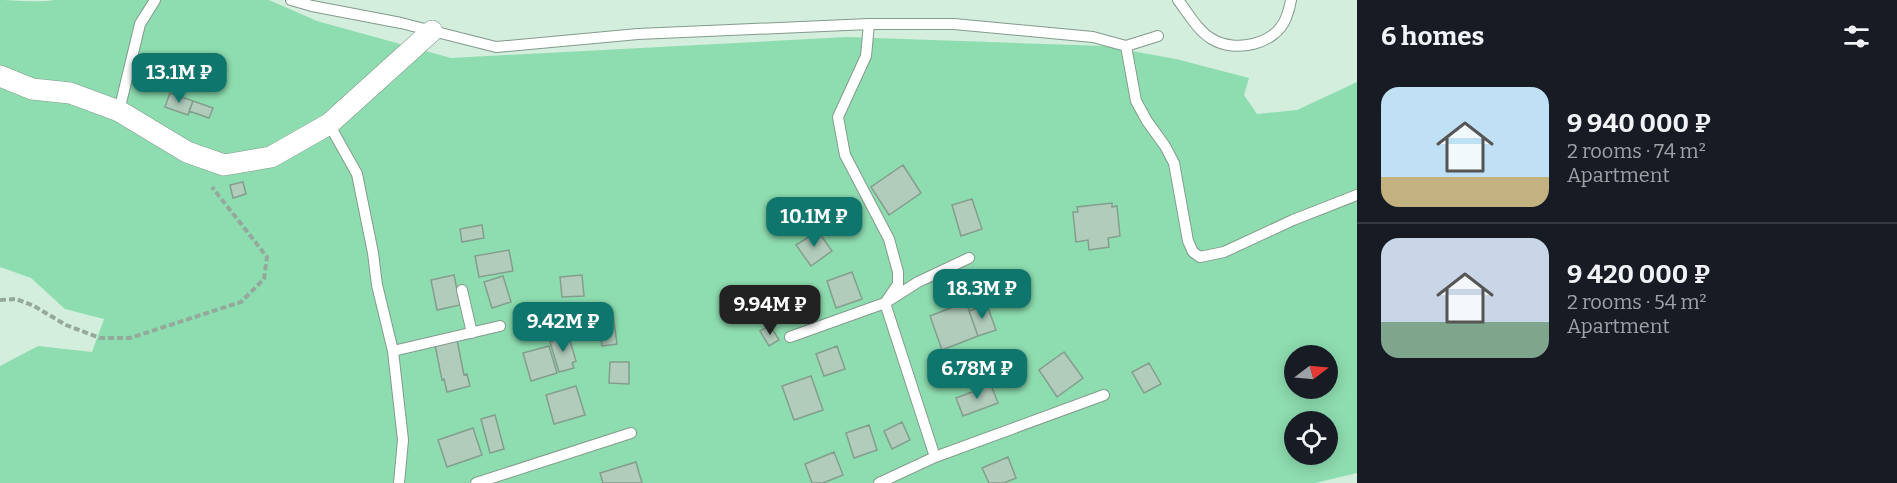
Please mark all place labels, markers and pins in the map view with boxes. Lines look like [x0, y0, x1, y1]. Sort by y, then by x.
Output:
pin: 13.1M ₽ [124, 53, 234, 104]
pin: 10.1M ₽ [759, 197, 869, 248]
pin: 18.3M ₽ [927, 269, 1037, 320]
pin: 9.94M ₽ [715, 285, 825, 336]
pin: 9.42M ₽ [508, 302, 618, 353]
pin: 6.78M ₽ [922, 349, 1032, 400]

